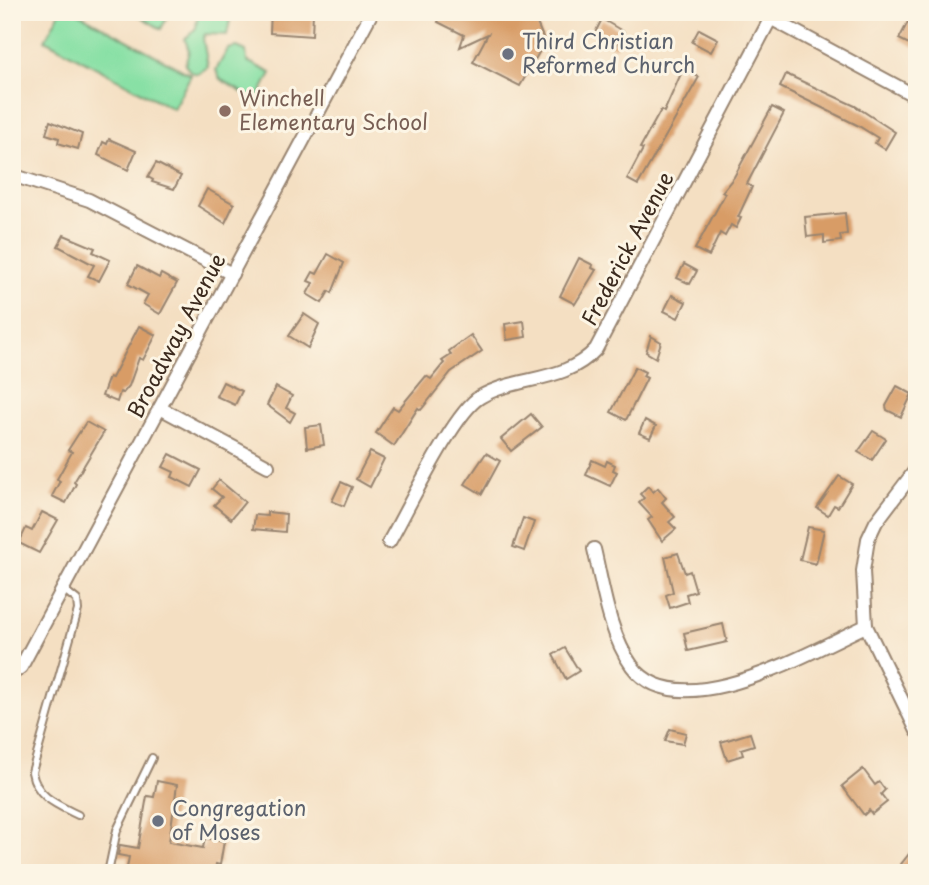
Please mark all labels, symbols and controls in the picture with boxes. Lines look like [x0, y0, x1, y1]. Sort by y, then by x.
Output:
place label: Third Christian Reformed Church [522, 24, 695, 80]
marker: Third Christian Reformed Church [500, 46, 516, 62]
place label: Winchell Elementary School [239, 81, 428, 137]
marker: Winchell Elementary School [217, 103, 233, 119]
street label: Frederick Avenue [572, 165, 680, 331]
street label: Broadway Avenue [118, 247, 232, 423]
place label: Congregation of Moses [172, 791, 306, 847]
marker: Congregation of Moses [150, 813, 166, 829]

